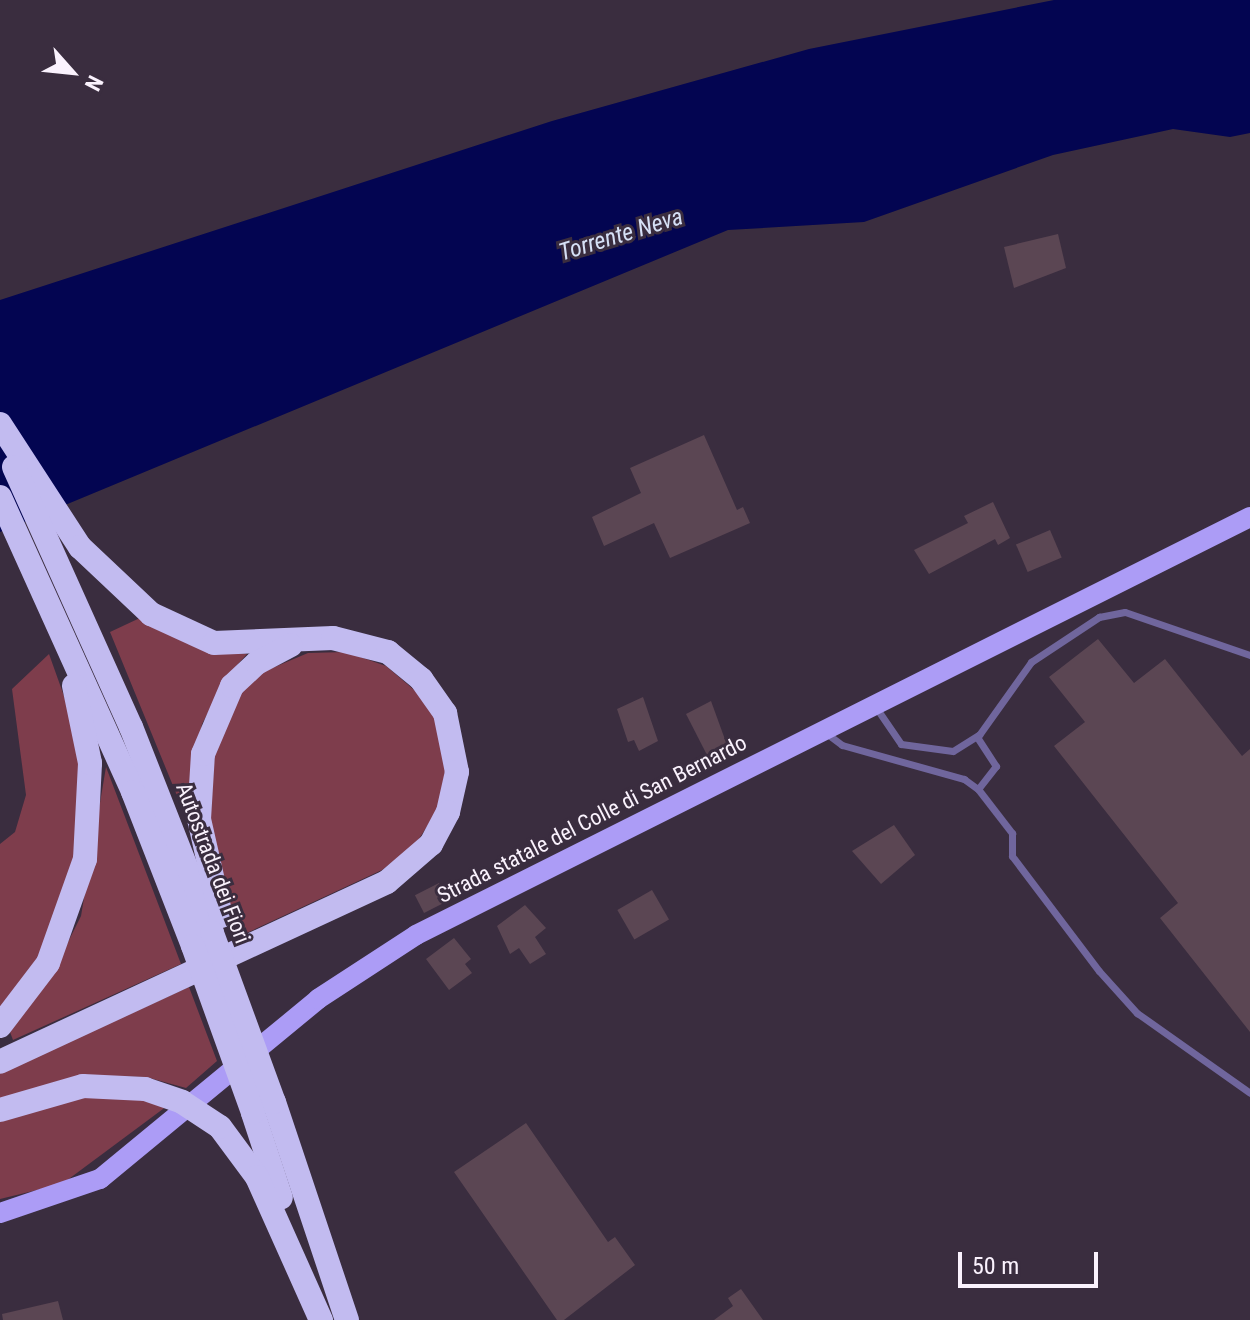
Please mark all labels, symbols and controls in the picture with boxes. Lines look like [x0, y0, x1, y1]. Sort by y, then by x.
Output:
north arrow [32, 32, 112, 112]
text: N [80, 71, 108, 95]
water label: Torrente Neva [556, 202, 686, 268]
street label: Strada statale del Colle di San Bernardo [433, 729, 751, 909]
street label: Autostrada dei Fiori [170, 779, 256, 947]
scale bar [962, 1236, 1102, 1286]
text: 50 m [972, 1252, 1019, 1280]

